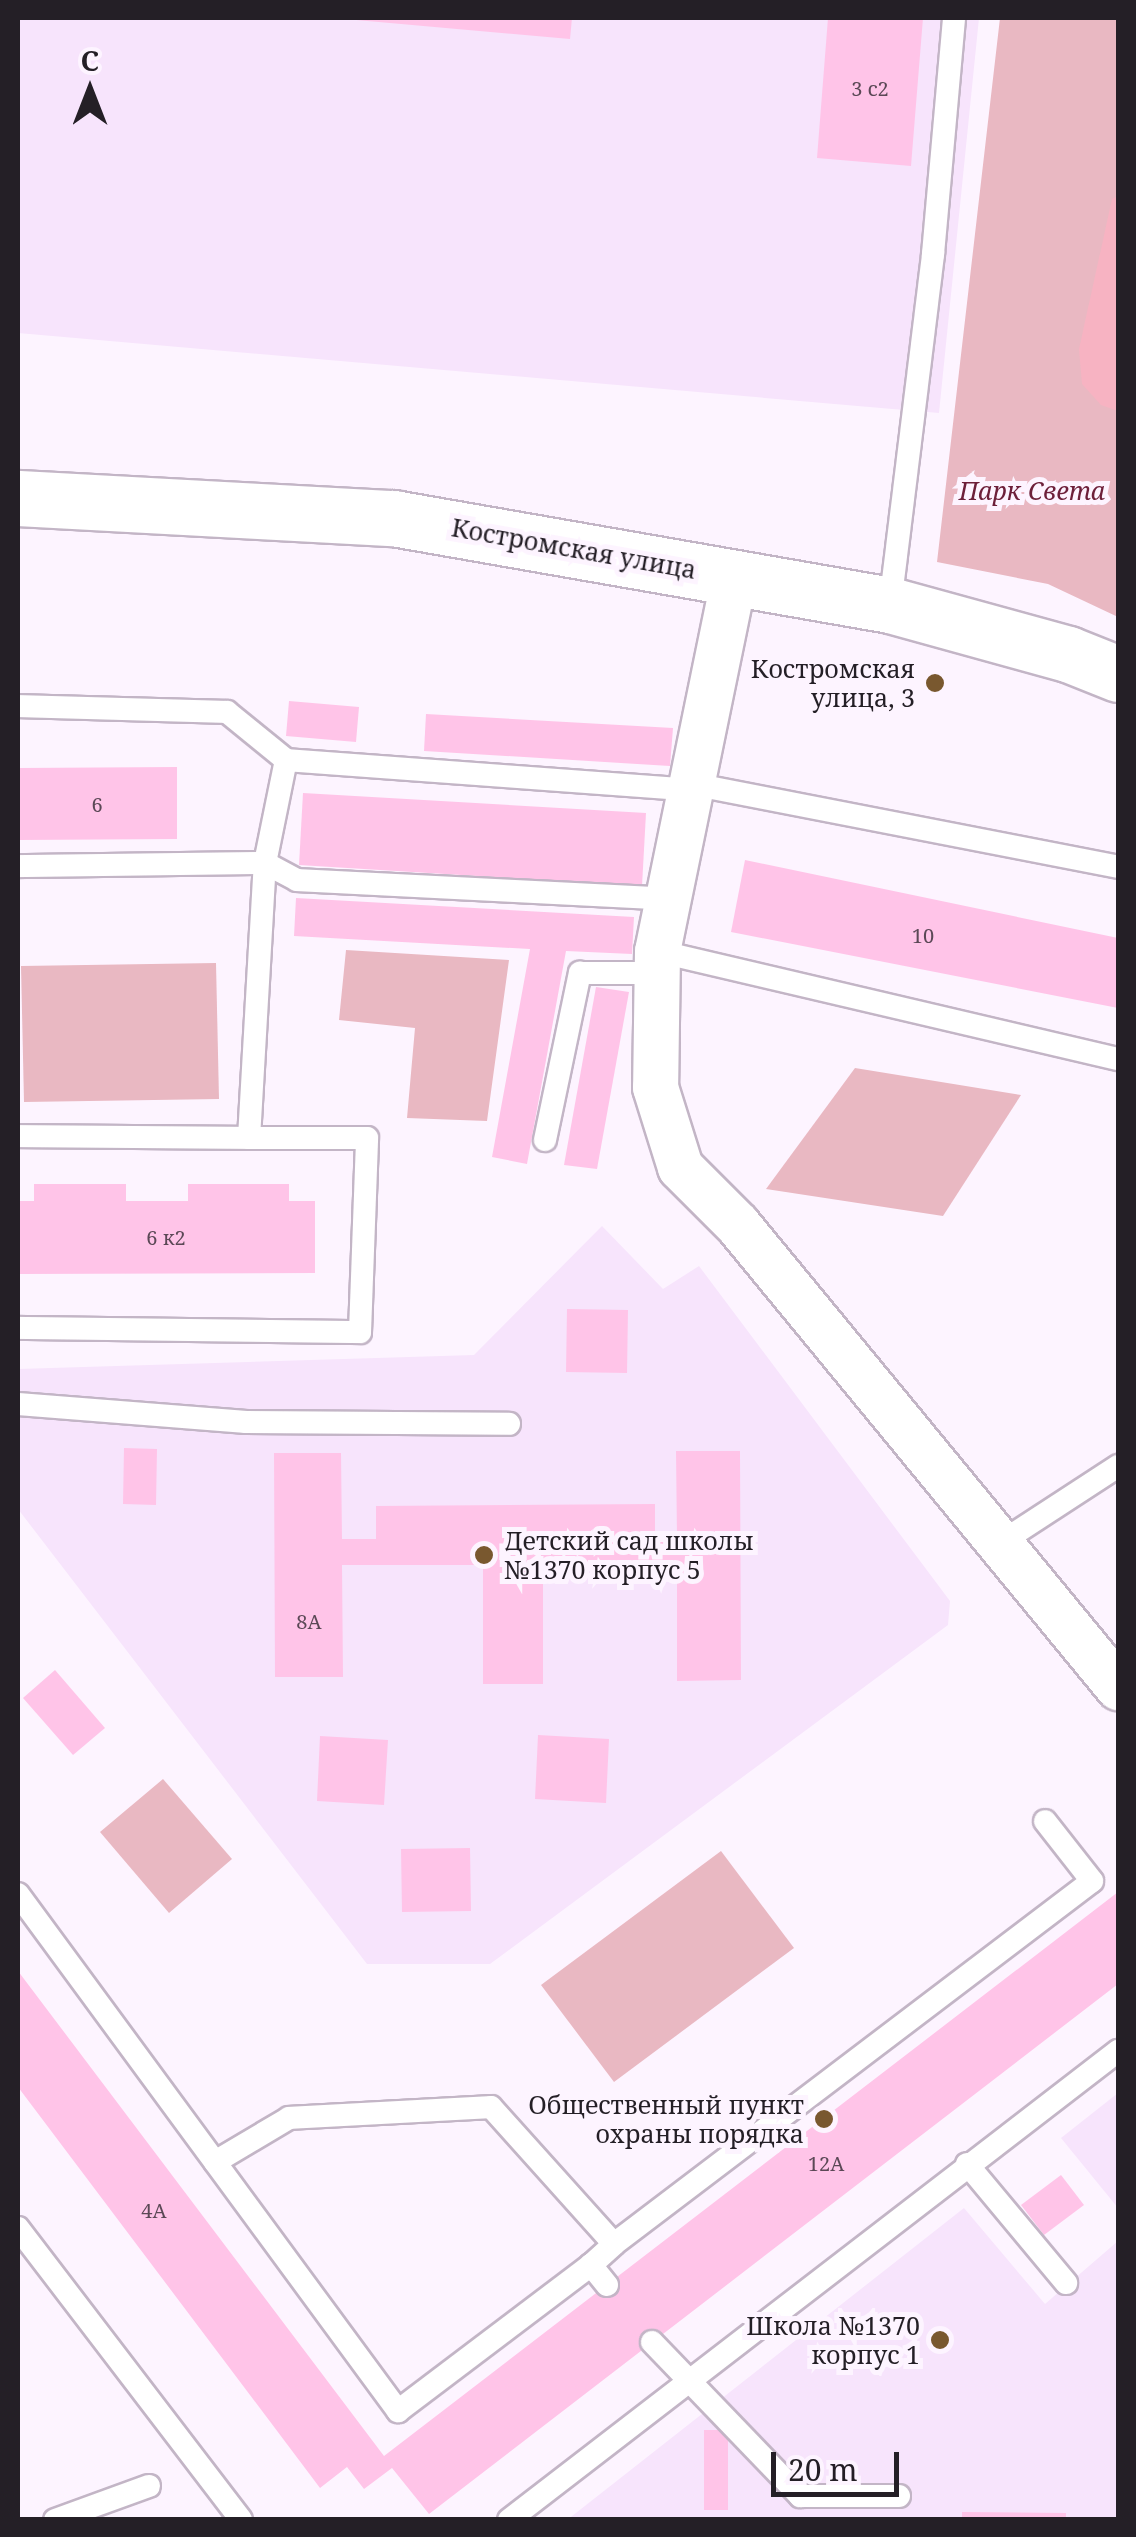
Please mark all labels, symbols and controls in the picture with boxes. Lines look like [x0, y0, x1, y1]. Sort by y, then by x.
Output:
north arrow [40, 40, 140, 140]
text: С [81, 41, 99, 79]
house number: 3 с2 [851, 76, 889, 100]
park label: Парк Света [959, 475, 1105, 505]
street label: Костромская улица [449, 512, 699, 584]
place label: Костромская улица, 3 [751, 654, 915, 713]
marker: Костромская улица, 3 [924, 672, 946, 694]
house number: 6 [91, 792, 103, 816]
house number: 10 [912, 923, 934, 947]
house number: 6 к2 [146, 1225, 186, 1249]
place label: Детский сад школы №1370 корпус 5 [504, 1526, 754, 1585]
marker: Детский сад школы №1370 корпус 5 [473, 1544, 495, 1566]
house number: 8А [296, 1609, 322, 1633]
place label: Общественный пункт охраны порядка [528, 2090, 804, 2149]
marker: Общественный пункт охраны порядка [813, 2108, 835, 2130]
house number: 12А [808, 2151, 844, 2175]
house number: 4А [141, 2198, 167, 2222]
place label: Школа №1370 корпус 1 [746, 2311, 920, 2370]
marker: Школа №1370 корпус 1 [929, 2329, 951, 2351]
scale bar [776, 2432, 904, 2494]
text: 20 m [788, 2449, 858, 2490]

